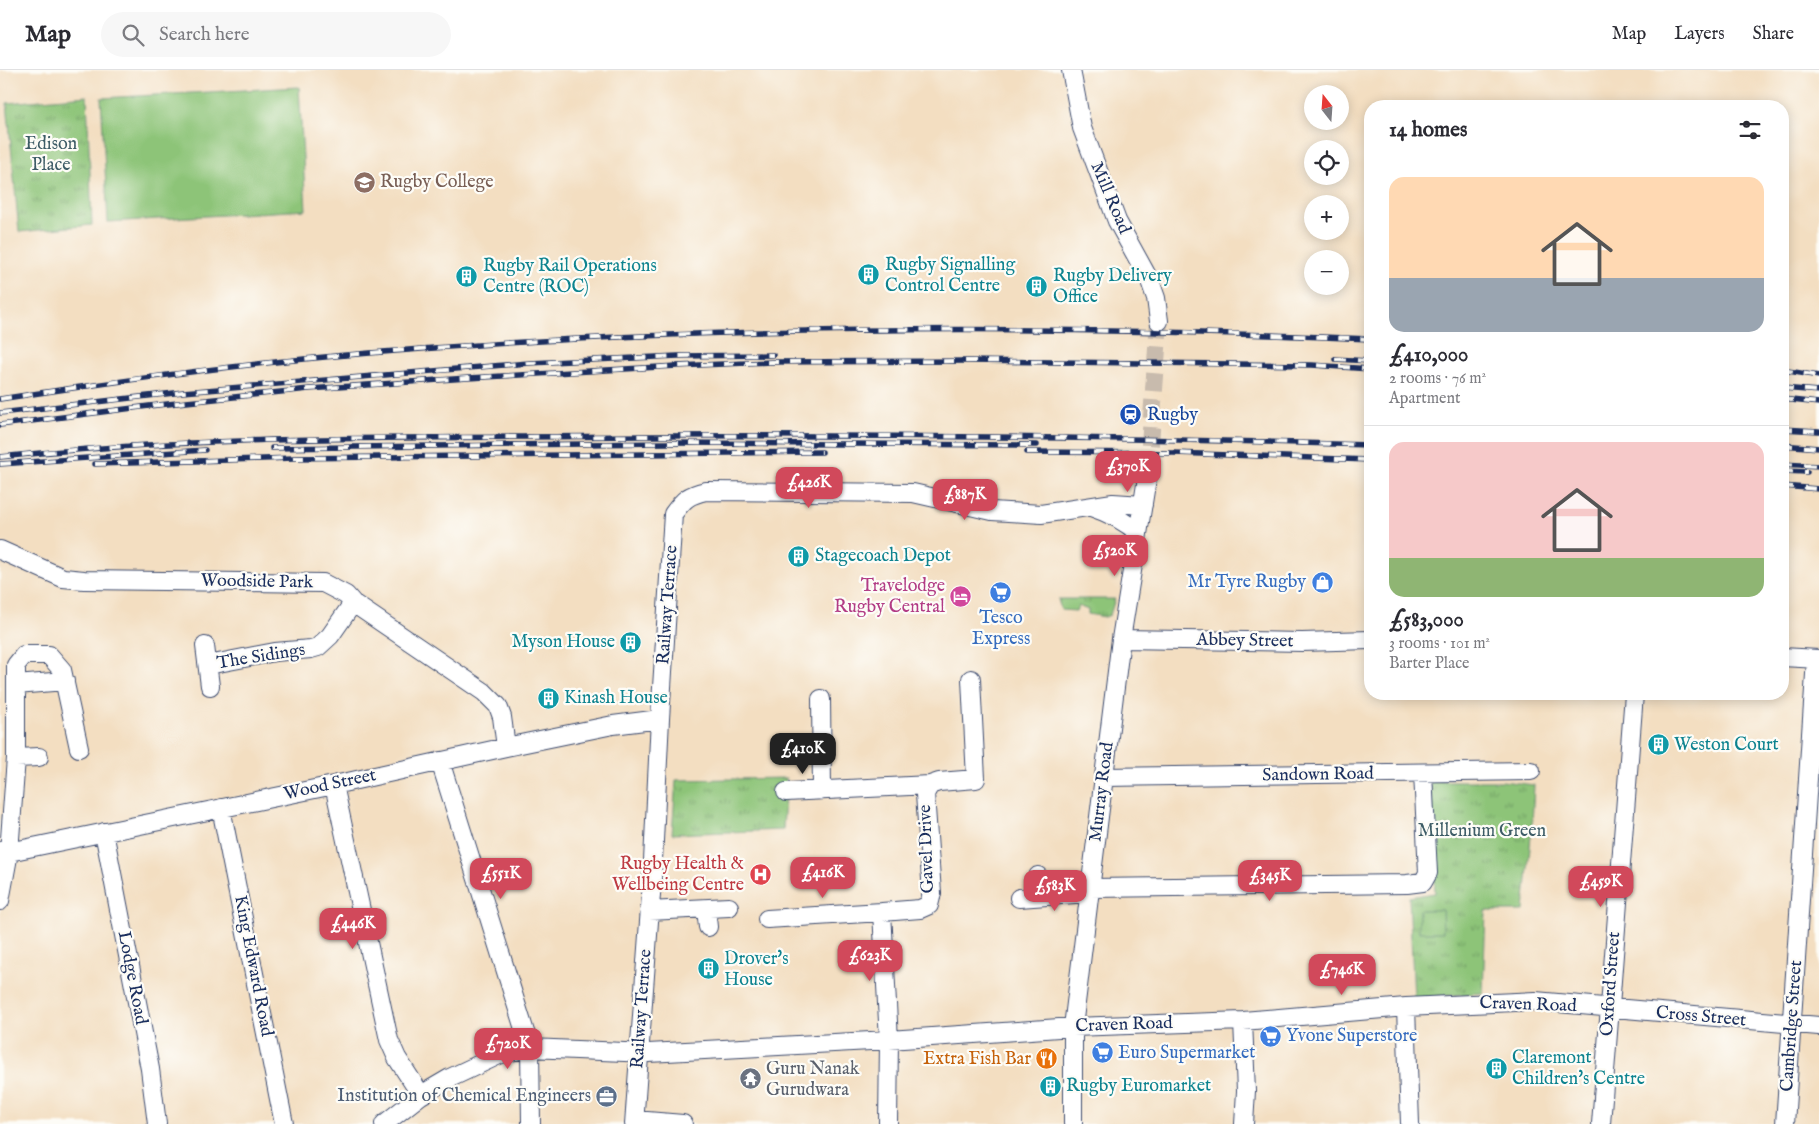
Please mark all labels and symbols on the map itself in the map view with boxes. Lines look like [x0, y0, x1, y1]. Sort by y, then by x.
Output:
north arrow [1304, 85, 1349, 130]
park label: Edison Place [25, 133, 78, 177]
street label: Mill Road [1085, 158, 1136, 238]
school or university icon: Rugby College [352, 170, 376, 194]
place label: Rugby College [380, 171, 494, 194]
place label: Rugby Signalling Control Centre [885, 254, 1015, 298]
place label: Rugby Rail Operations Centre (ROC) [483, 255, 657, 299]
building icon: Rugby Signalling Control Centre [857, 263, 881, 287]
building icon: Rugby Rail Operations Centre (ROC) [455, 264, 479, 288]
place label: Rugby Delivery Office [1053, 265, 1172, 309]
building icon: Rugby Delivery Office [1025, 274, 1049, 298]
station icon: Rugby [1119, 403, 1143, 427]
place label: Rugby [1147, 404, 1198, 427]
pin: £370K [1093, 450, 1163, 493]
pin: £426K [774, 466, 844, 509]
pin: £887K [930, 478, 1000, 521]
pin: £520K [1080, 534, 1150, 577]
street label: Railway Terrace [652, 544, 684, 666]
building icon: Stagecoach Depot [787, 544, 811, 568]
place label: Stagecoach Depot [815, 545, 951, 568]
street label: Woodside Park [201, 570, 314, 594]
shop icon: Mr Tyre Rugby [1310, 570, 1334, 594]
place label: Mr Tyre Rugby [1188, 571, 1306, 594]
place label: Travelodge Rugby Central [834, 575, 945, 619]
supermarket icon: Tesco Express [989, 581, 1013, 605]
hotel icon: Travelodge Rugby Central [949, 584, 973, 608]
place label: Tesco Express [972, 607, 1030, 651]
street label: Abbey Street [1195, 629, 1294, 653]
building icon: Myson House [619, 630, 643, 654]
place label: Myson House [511, 631, 615, 654]
street label: The Sidings [215, 639, 307, 675]
building icon: Kinash House [536, 686, 560, 710]
place label: Kinash House [564, 687, 668, 710]
pin: £410K [768, 732, 838, 775]
building icon: Weston Court [1646, 733, 1670, 757]
place label: Weston Court [1674, 734, 1779, 757]
street label: Murray Road [1084, 740, 1120, 843]
street label: Sandown Road [1262, 763, 1374, 787]
street label: Wood Street [282, 764, 378, 806]
street label: Gavel Drive [914, 804, 940, 894]
park label: Millenium Green [1418, 820, 1547, 843]
place label: Rugby Health & Wellbeing Centre [612, 853, 744, 897]
pin: £416K [788, 856, 858, 899]
pin: £551K [466, 858, 536, 900]
pin: £345K [1235, 860, 1305, 902]
hospital icon: Rugby Health & Wellbeing Centre [748, 862, 772, 886]
pin: £459K [1566, 866, 1636, 908]
pin: £583K [1020, 870, 1090, 912]
street label: King Edward Road [228, 893, 278, 1039]
pin: £446K [318, 908, 388, 950]
street label: Lodge Road [112, 929, 152, 1027]
street label: Oxford Street [1596, 931, 1626, 1037]
pin: £623K [835, 940, 905, 982]
street label: Railway Terrace [626, 948, 658, 1070]
place label: Drover's House [724, 948, 789, 992]
pin: £746K [1307, 954, 1377, 996]
building icon: Drover's House [696, 957, 720, 981]
street label: Cambridge Street [1776, 960, 1808, 1092]
street label: Craven Road [1479, 992, 1577, 1018]
street label: Cross Street [1655, 1002, 1747, 1032]
street label: Craven Road [1075, 1012, 1173, 1038]
supermarket icon: Yvone Superstore [1258, 1024, 1282, 1048]
place label: Yvone Superstore [1286, 1025, 1417, 1048]
pin: £720K [473, 1028, 543, 1070]
supermarket icon: Euro Supermarket [1090, 1041, 1114, 1065]
place label: Euro Supermarket [1118, 1042, 1255, 1065]
restaurant icon: Extra Fish Bar [1035, 1047, 1059, 1071]
place label: Claremont Children's Centre [1512, 1047, 1645, 1091]
place label: Extra Fish Bar [923, 1048, 1031, 1071]
building icon: Claremont Children's Centre [1484, 1056, 1508, 1080]
place label: Guru Nanak Gurudwara [766, 1058, 860, 1102]
temple icon: Guru Nanak Gurudwara [738, 1067, 762, 1091]
building icon: Rugby Euromarket [1038, 1074, 1062, 1098]
place label: Rugby Euromarket [1066, 1075, 1211, 1098]
office icon: Institution of Chemical Engineers [595, 1084, 619, 1108]
place label: Institution of Chemical Engineers [337, 1085, 591, 1108]

